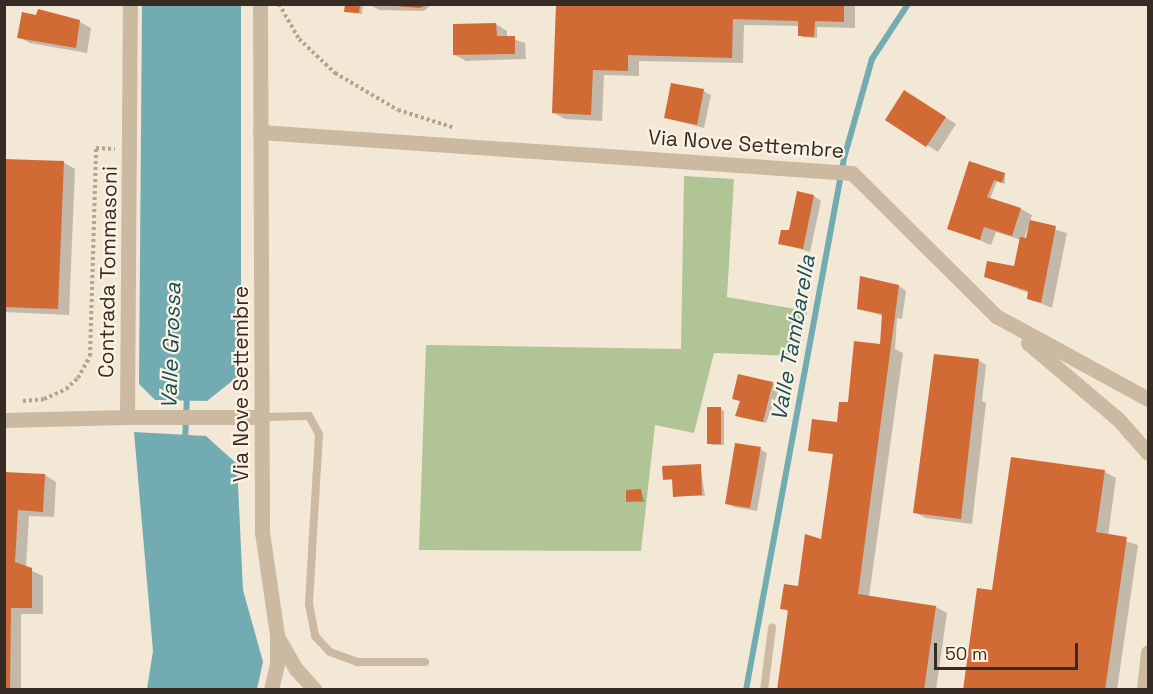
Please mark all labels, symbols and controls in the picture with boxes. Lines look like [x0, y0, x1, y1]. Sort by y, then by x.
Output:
street label: Via Nove Settembre [647, 125, 845, 163]
street label: Contrada Tommasoni [94, 166, 122, 378]
water label: Valle Tambarella [765, 253, 821, 423]
water label: Valle Grossa [156, 282, 186, 410]
street label: Via Nove Settembre [228, 286, 254, 482]
scale bar [937, 631, 1081, 669]
text: 50 m [945, 642, 987, 665]

